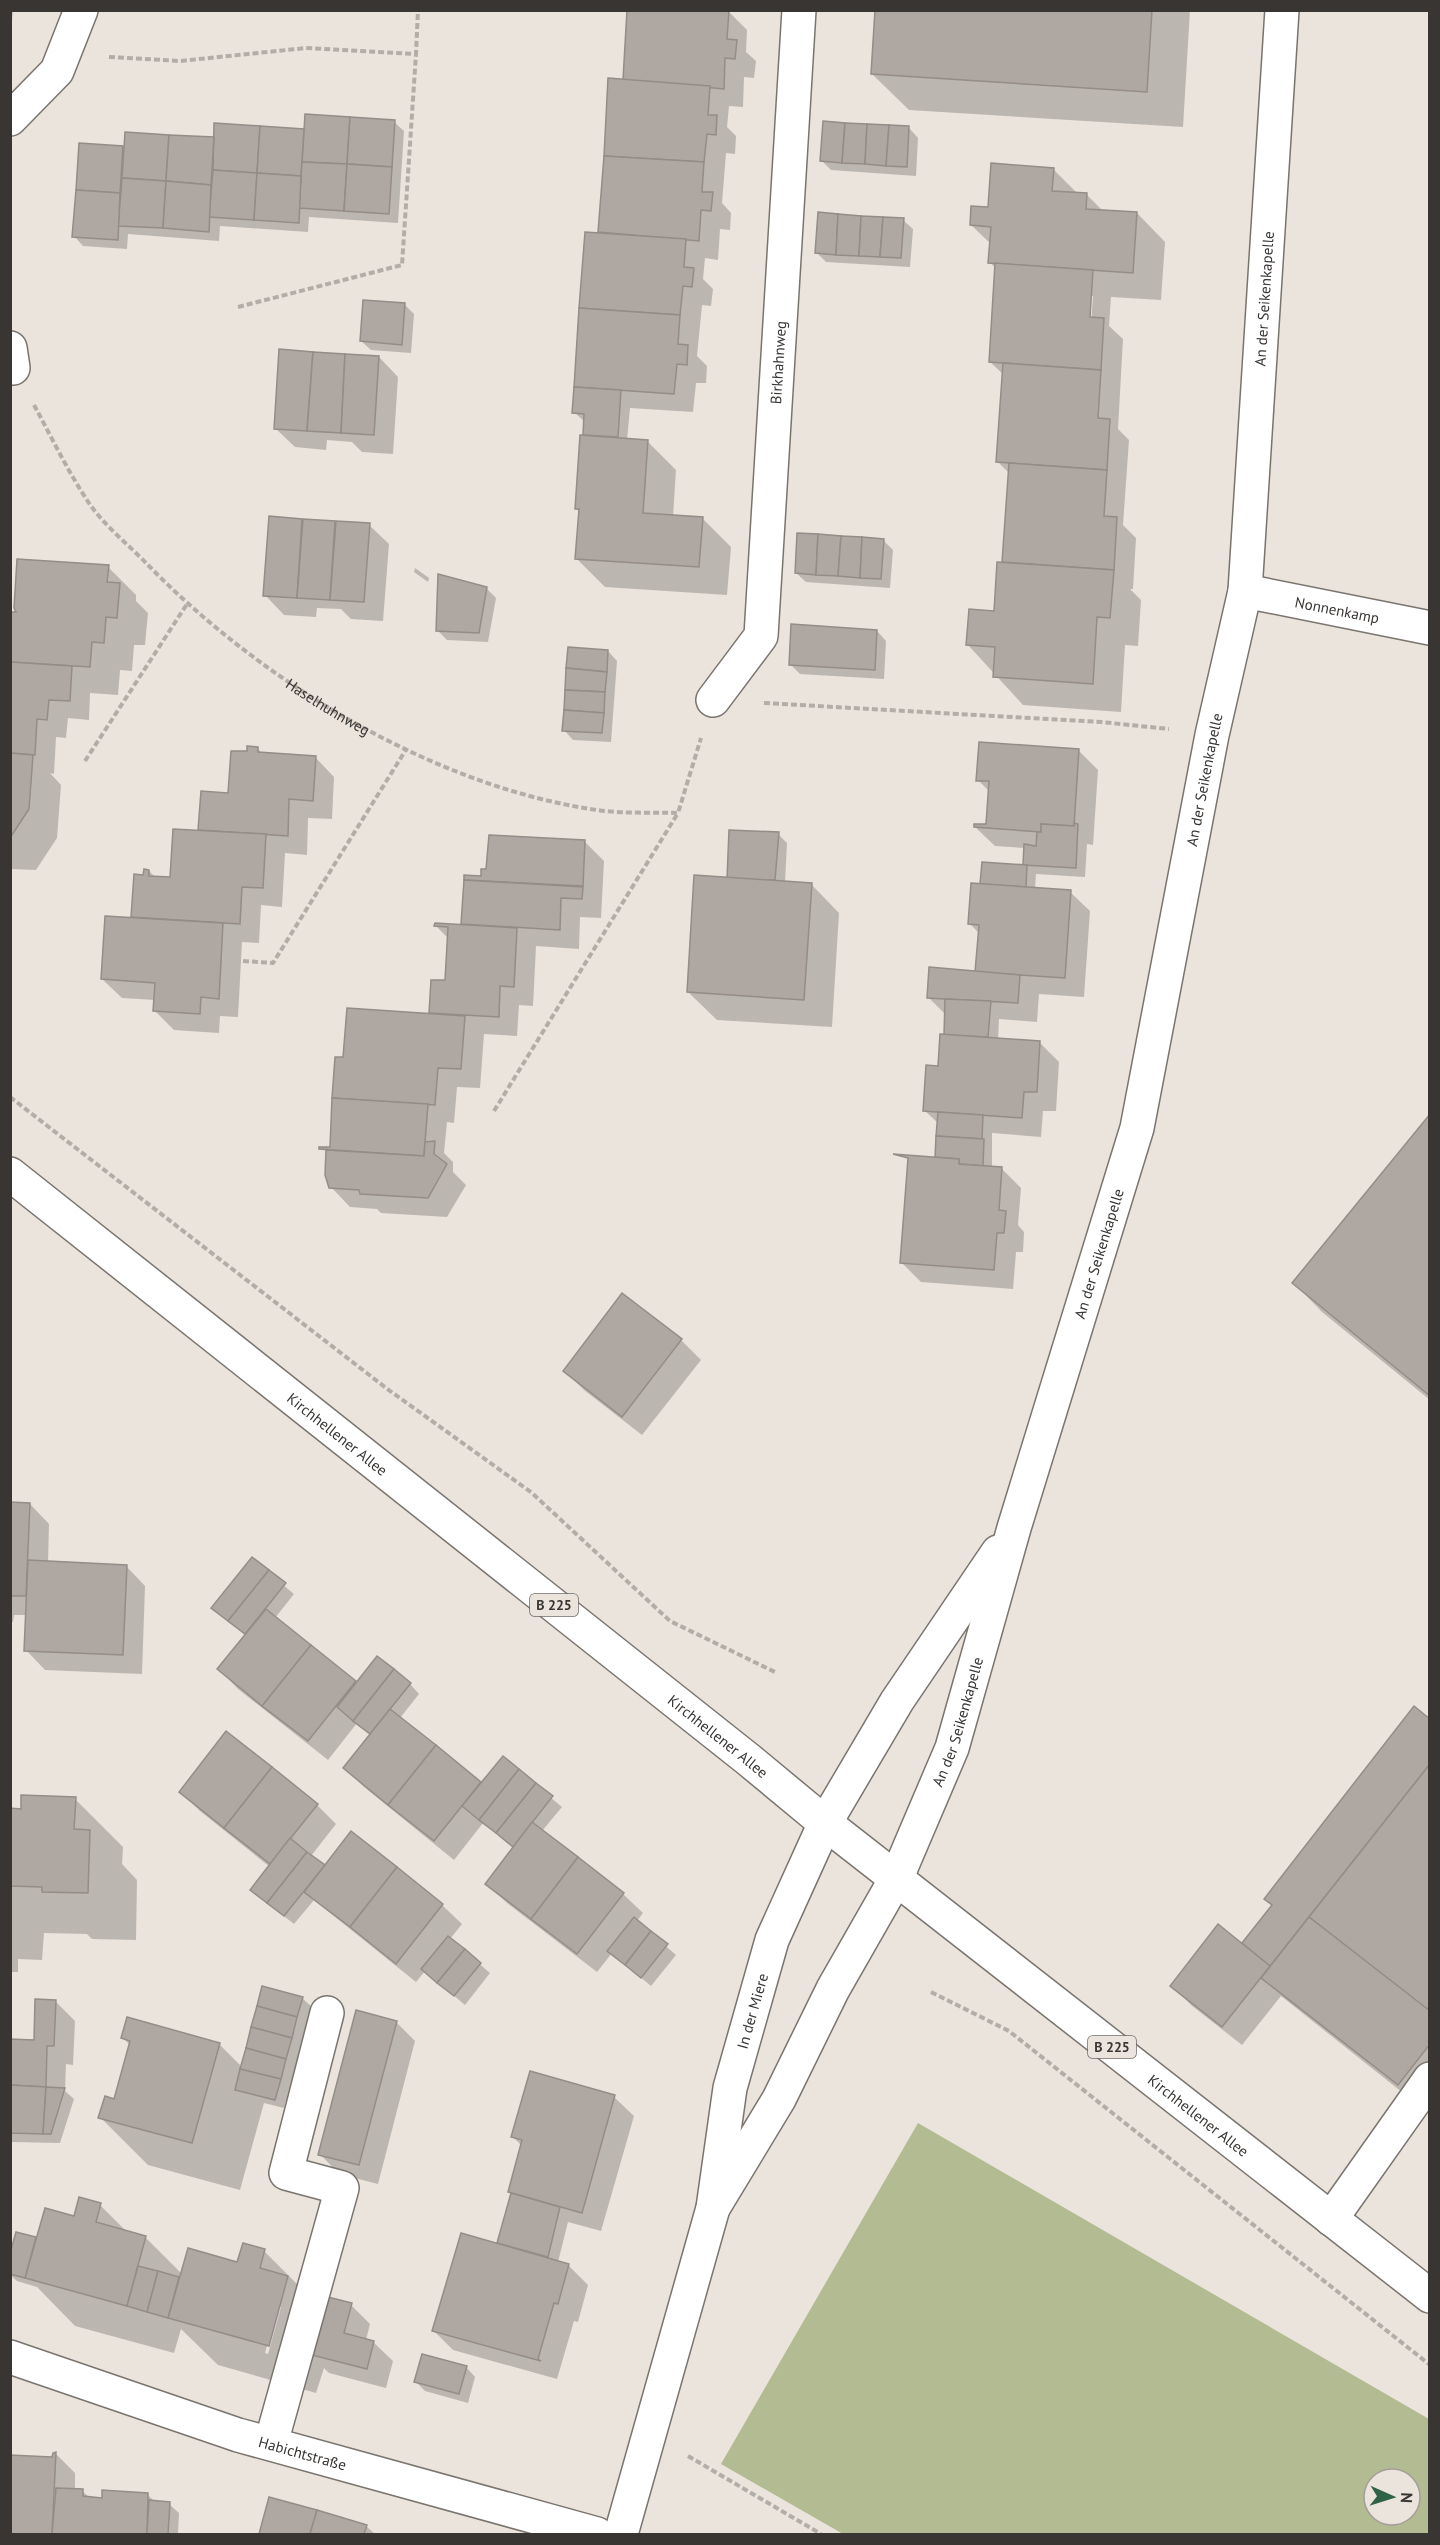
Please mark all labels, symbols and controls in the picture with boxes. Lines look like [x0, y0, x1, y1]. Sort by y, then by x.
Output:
street label: An der Seikenkapelle [1250, 231, 1277, 367]
street label: Birkhahnweg [766, 320, 790, 405]
street label: Nonnenkamp [1293, 592, 1381, 627]
street label: Haselhuhnweg [283, 674, 374, 739]
street label: An der Seikenkapelle [1182, 711, 1226, 848]
street label: An der Seikenkapelle [1069, 1186, 1127, 1321]
street label: Kirchhellener Allee [284, 1388, 391, 1479]
road number: B 225 [530, 1594, 578, 1616]
street label: An der Seikenkapelle [927, 1655, 987, 1789]
street label: Kirchhellener Allee [664, 1690, 772, 1781]
street label: In der Miere [732, 1971, 772, 2051]
road number: B 225 [1088, 2036, 1136, 2058]
street label: Kirchhellener Allee [1144, 2070, 1253, 2160]
street label: Habichtstraße [257, 2432, 349, 2474]
north arrow [1362, 2467, 1422, 2527]
text: N [1397, 2492, 1417, 2504]

